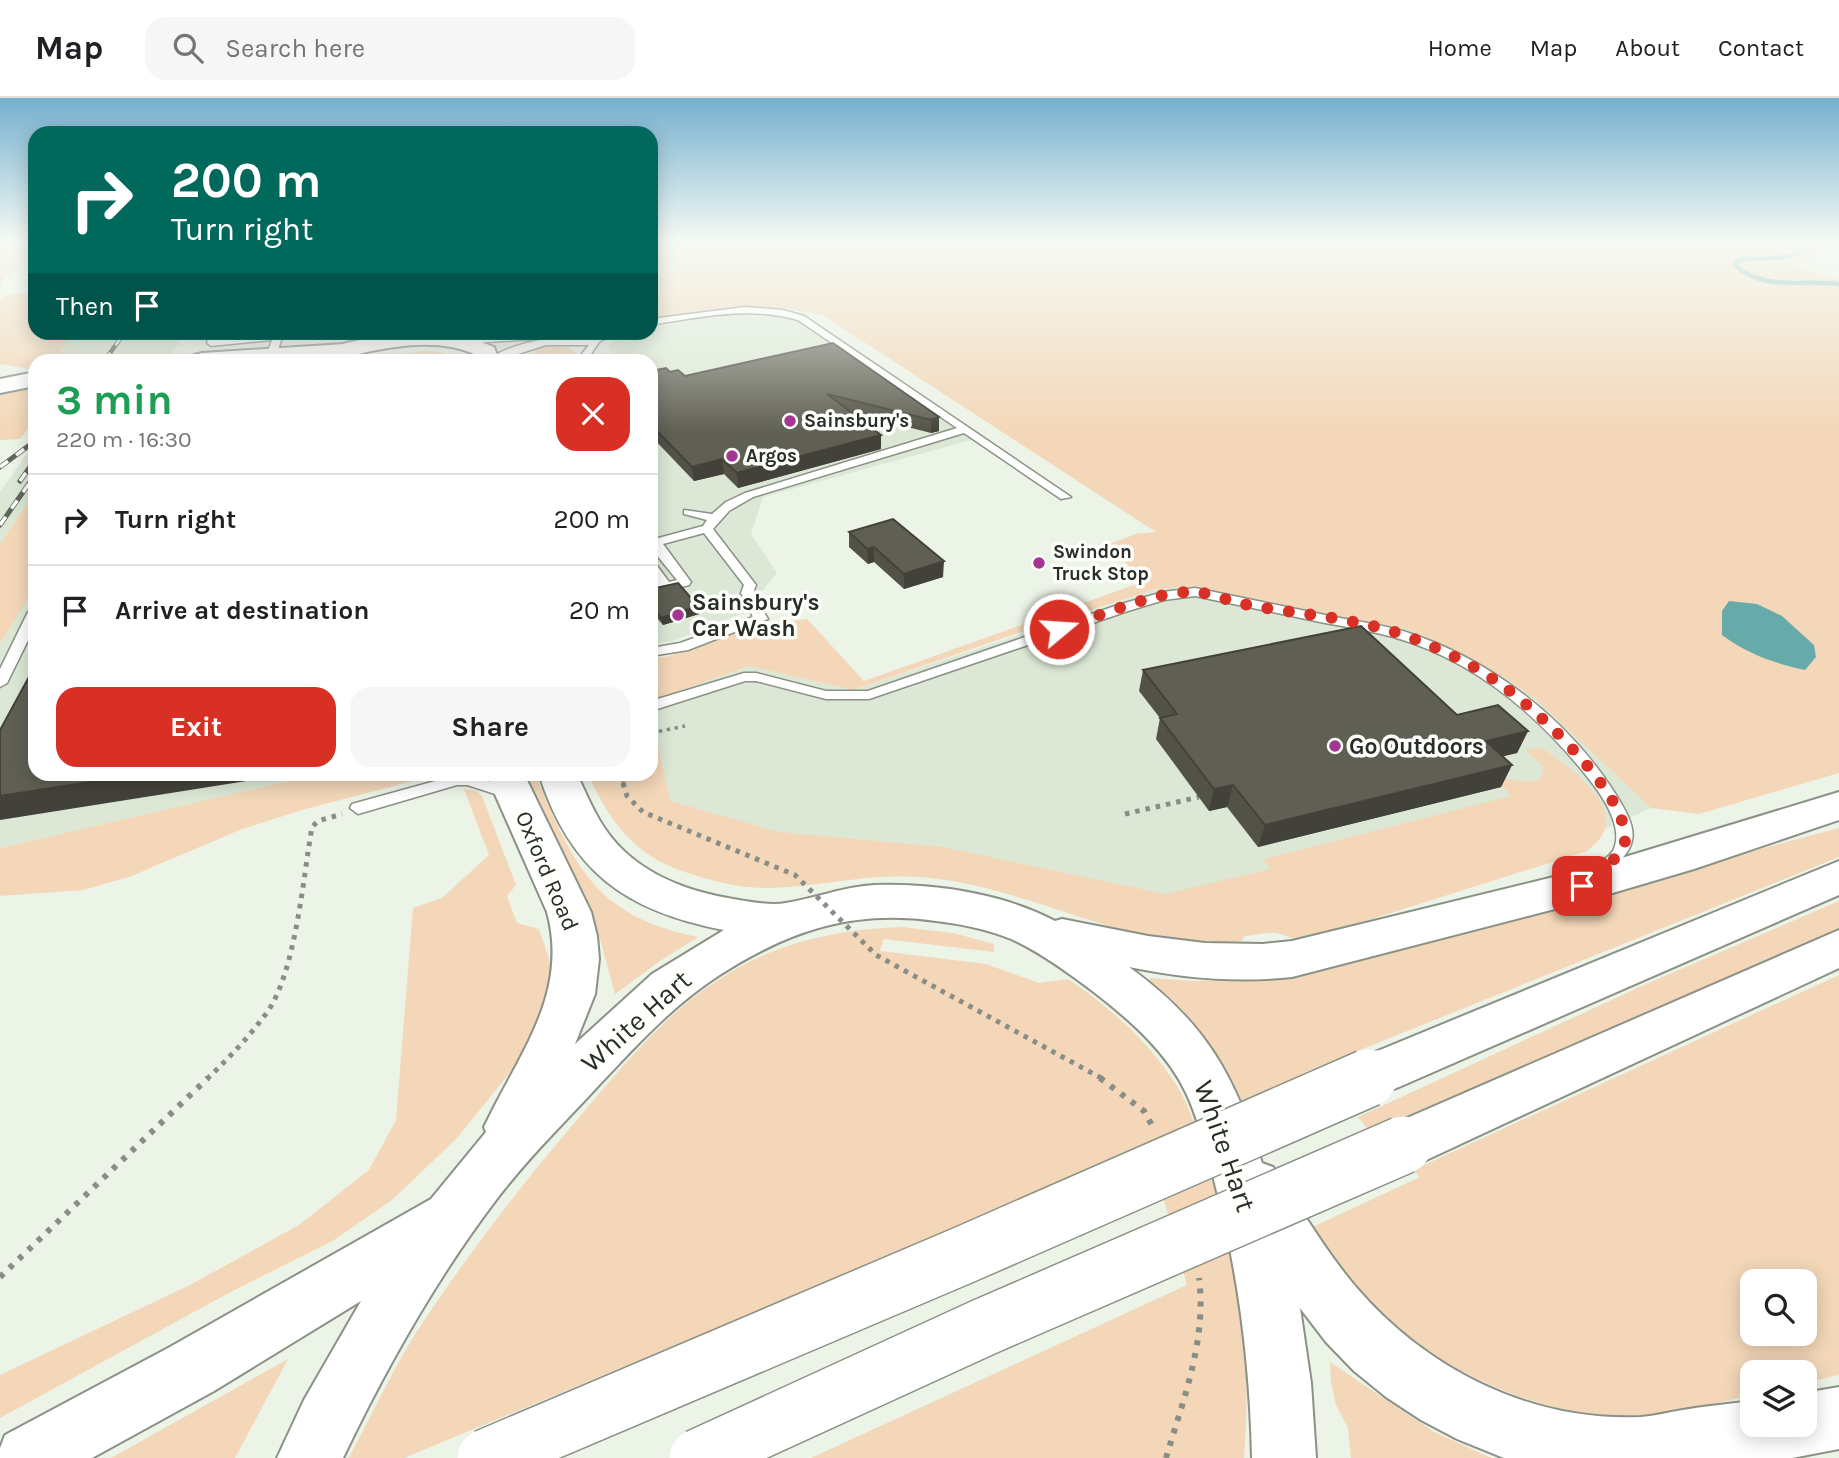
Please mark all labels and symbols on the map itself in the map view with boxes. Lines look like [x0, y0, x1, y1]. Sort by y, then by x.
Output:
place label: Sainsbury's [804, 410, 909, 432]
marker: Sainsbury's [782, 413, 798, 429]
place label: Argos [746, 445, 797, 467]
marker: Argos [724, 448, 740, 464]
place label: Swindon Truck Stop [1053, 541, 1149, 585]
marker: Swindon Truck Stop [1031, 555, 1047, 571]
place label: Sainsbury's Car Wash [692, 589, 820, 642]
position arrow [1022, 592, 1096, 666]
marker: Sainsbury's Car Wash [670, 607, 686, 623]
place label: Go Outdoors [1349, 733, 1484, 760]
marker: Go Outdoors [1327, 738, 1343, 754]
street label: Oxford Road [510, 807, 584, 935]
pin [1552, 856, 1612, 916]
street label: White Hart [574, 963, 698, 1079]
street label: White Hart [1187, 1076, 1263, 1216]

